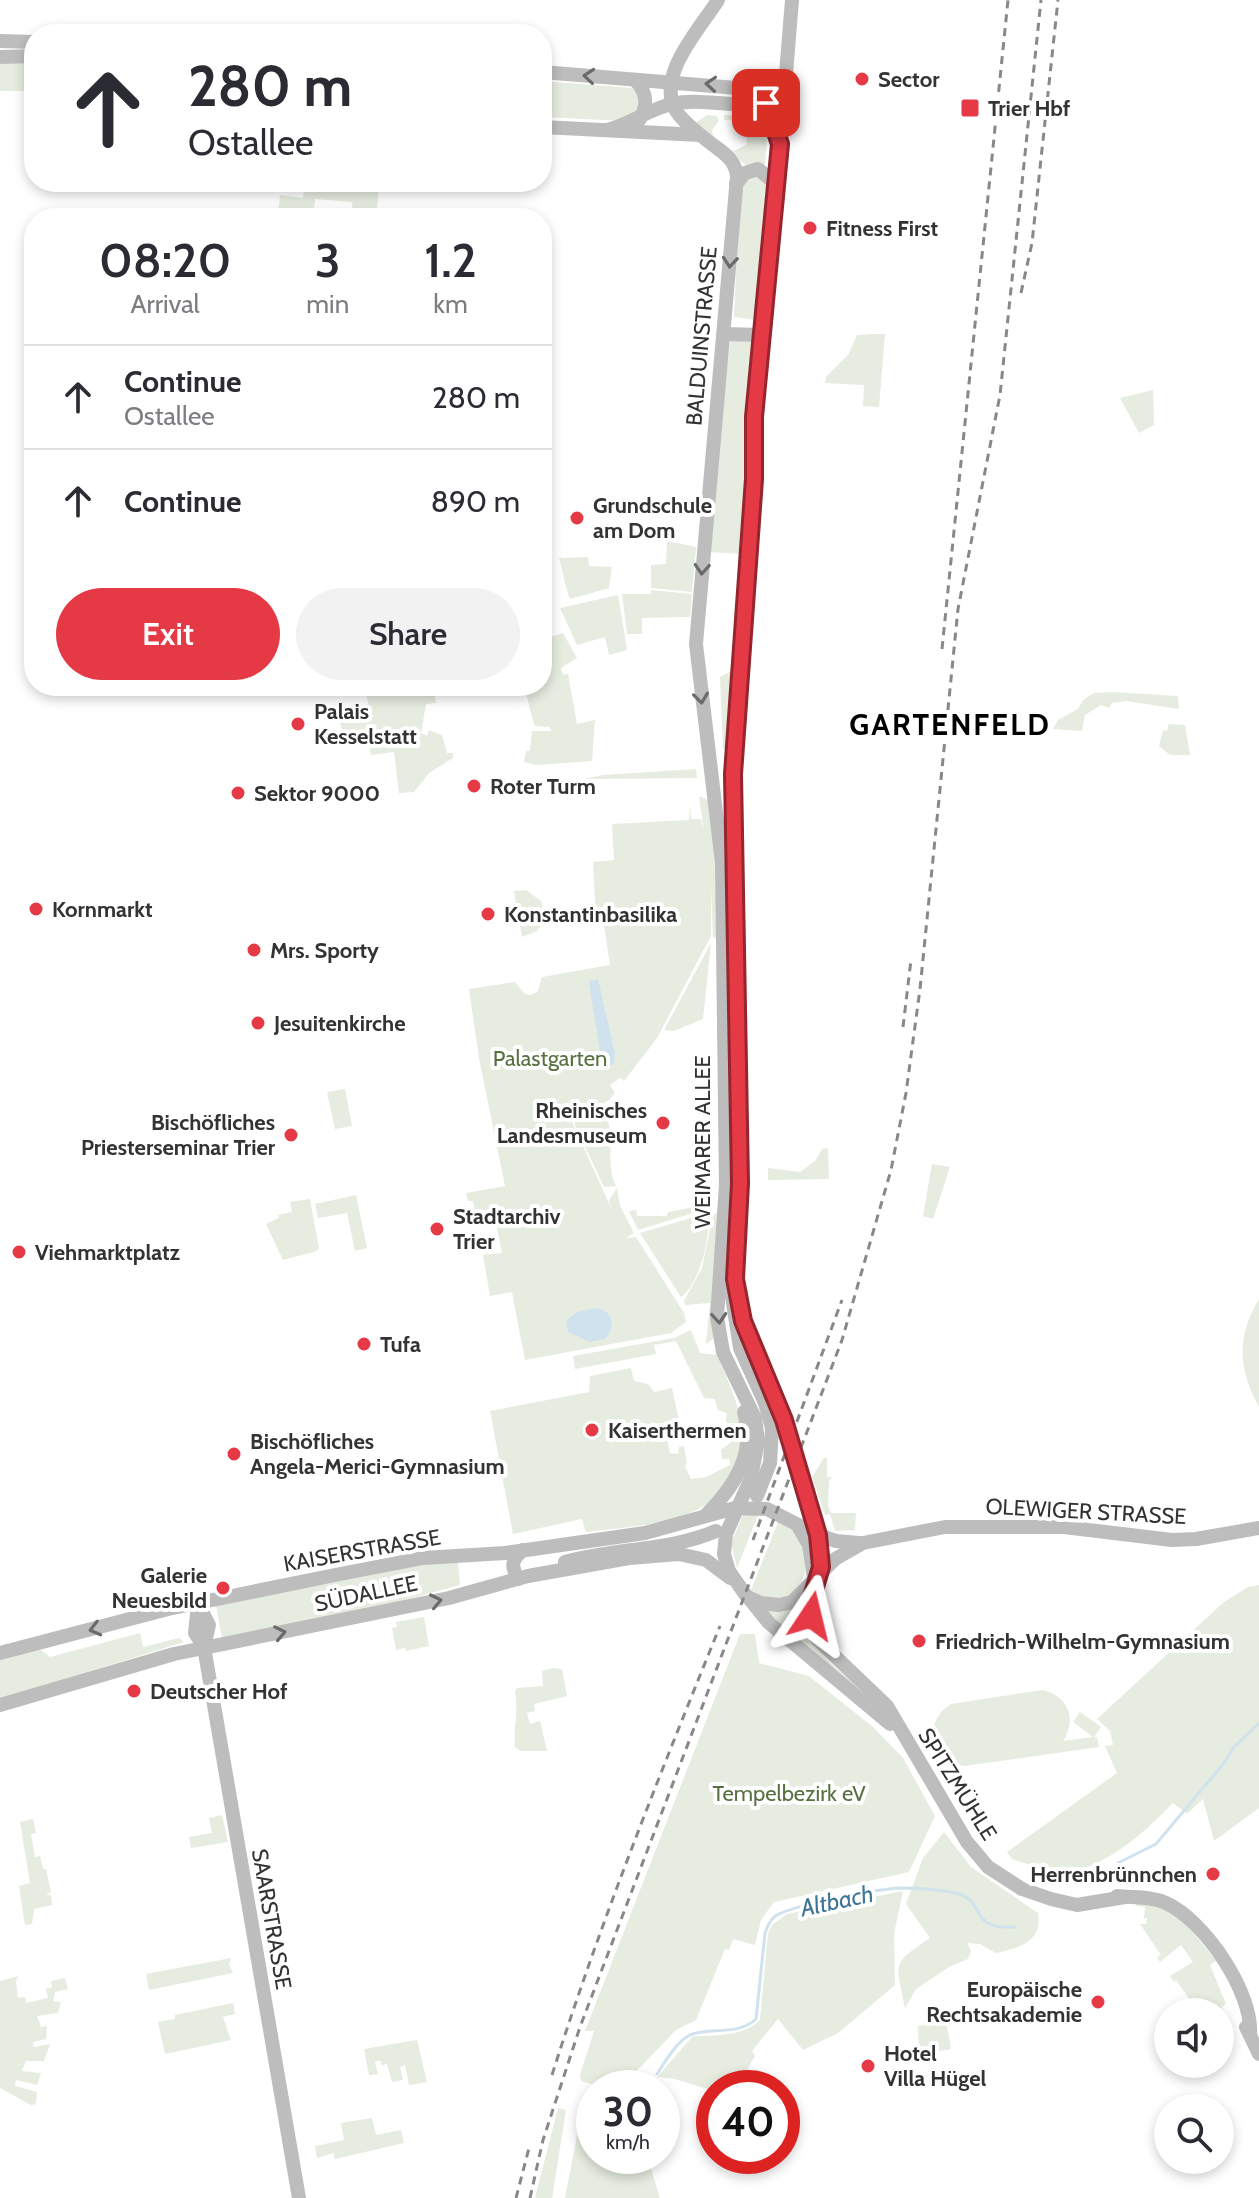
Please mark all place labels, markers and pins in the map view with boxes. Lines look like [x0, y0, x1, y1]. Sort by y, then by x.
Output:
place label: Sector [878, 66, 940, 93]
pin [732, 69, 800, 137]
marker: Sector [853, 70, 871, 88]
place label: Trier Hbf [988, 95, 1071, 122]
marker: Trier Hbf [959, 97, 981, 119]
place label: Fitness First [826, 215, 939, 242]
marker: Fitness First [801, 219, 819, 237]
place label: Grundschule am Dom [593, 492, 712, 544]
marker: Grundschule am Dom [568, 509, 586, 527]
place label: Palais Kesselstatt [314, 698, 417, 750]
marker: Palais Kesselstatt [289, 715, 307, 733]
place label: Roter Turm [490, 773, 596, 800]
marker: Roter Turm [465, 777, 483, 795]
place label: Sektor 9000 [254, 780, 380, 807]
marker: Sektor 9000 [229, 784, 247, 802]
place label: Kornmarkt [52, 896, 153, 923]
marker: Kornmarkt [27, 900, 45, 918]
place label: Konstantinbasilika [504, 901, 677, 928]
marker: Konstantinbasilika [479, 905, 497, 923]
place label: Mrs. Sporty [270, 937, 379, 964]
marker: Mrs. Sporty [245, 941, 263, 959]
place label: Jesuitenkirche [273, 1010, 405, 1037]
marker: Jesuitenkirche [249, 1014, 267, 1032]
place label: Rheinisches Landesmuseum [497, 1097, 647, 1149]
place label: Bischöfliches Priesterseminar Trier [81, 1109, 276, 1161]
marker: Rheinisches Landesmuseum [654, 1114, 672, 1132]
marker: Bischöfliches Priesterseminar Trier [282, 1126, 300, 1144]
place label: Stadtarchiv Trier [453, 1203, 561, 1255]
marker: Stadtarchiv Trier [428, 1220, 446, 1238]
place label: Viehmarktplatz [35, 1239, 181, 1266]
marker: Viehmarktplatz [10, 1243, 28, 1261]
place label: Tufa [380, 1331, 421, 1358]
marker: Tufa [355, 1335, 373, 1353]
place label: Kaiserthermen [608, 1417, 747, 1444]
marker: Kaiserthermen [583, 1421, 601, 1439]
place label: Bischöfliches Angela-Merici-Gymnasium [250, 1428, 505, 1480]
marker: Bischöfliches Angela-Merici-Gymnasium [225, 1445, 243, 1463]
place label: Galerie Neuesbild [112, 1562, 207, 1614]
marker: Galerie Neuesbild [214, 1579, 232, 1597]
place label: Friedrich-Wilhelm-Gymnasium [935, 1628, 1230, 1655]
marker: Friedrich-Wilhelm-Gymnasium [910, 1632, 928, 1650]
place label: Deutscher Hof [150, 1678, 288, 1705]
marker: Deutscher Hof [125, 1682, 143, 1700]
place label: Herrenbrünnchen [1030, 1861, 1197, 1888]
marker: Herrenbrünnchen [1204, 1865, 1222, 1883]
place label: Europäische Rechtsakademie [926, 1976, 1082, 2028]
marker: Europäische Rechtsakademie [1089, 1993, 1107, 2011]
place label: Hotel Villa Hügel [884, 2040, 986, 2092]
marker: Hotel Villa Hügel [859, 2057, 877, 2075]

